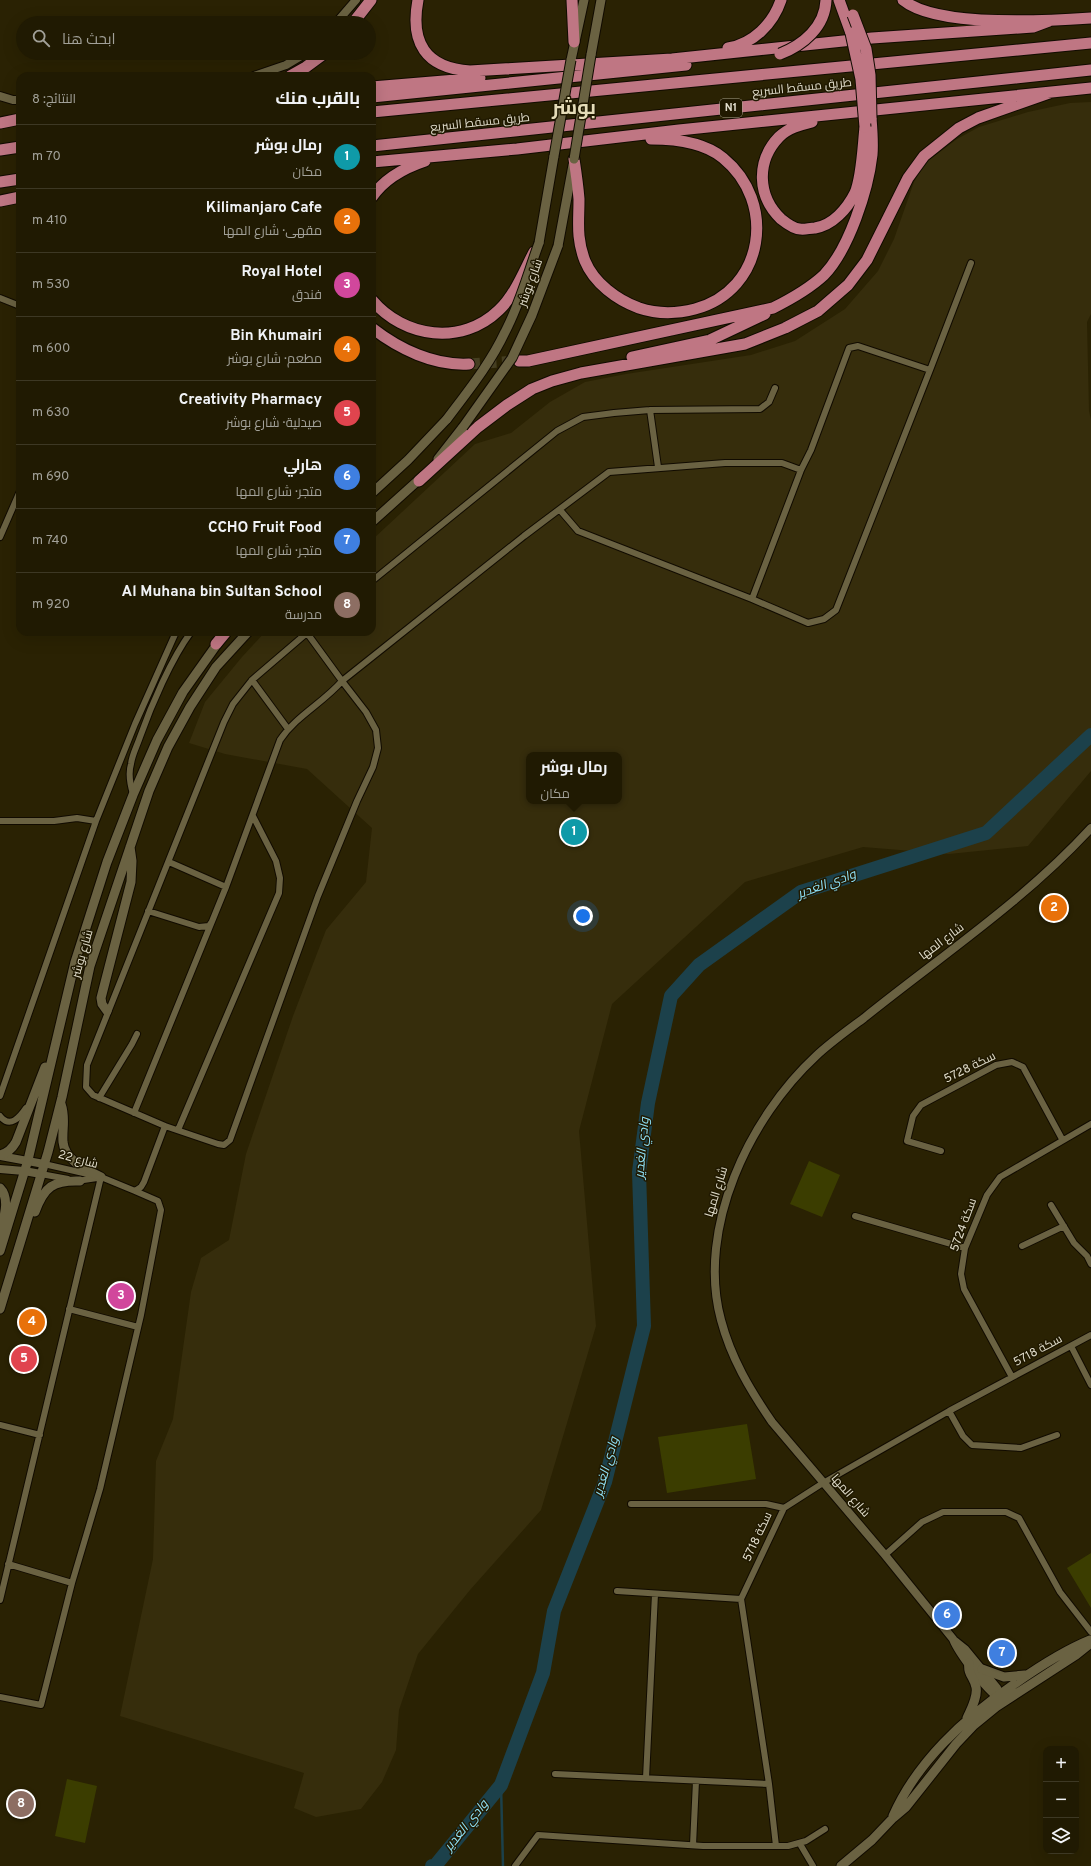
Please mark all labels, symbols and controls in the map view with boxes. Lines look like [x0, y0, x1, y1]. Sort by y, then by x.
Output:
search box [16, 16, 376, 60]
icon: search [30, 27, 52, 49]
text: ابحث هنا [62, 31, 116, 50]
street label: طريق مسقط السريع [751, 75, 853, 101]
text: بالقرب منك [276, 89, 360, 111]
text: النتائج: 8 [32, 92, 76, 108]
district label: بوشر [551, 96, 596, 122]
road number: N1 [720, 99, 742, 117]
street label: طريق مسقط السريع [429, 110, 531, 136]
text: رمال بوشر [255, 137, 322, 156]
text: 70 m [32, 149, 61, 165]
text: 1 [344, 149, 350, 165]
text: مكان [293, 165, 322, 181]
text: Kilimanjaro Cafe [206, 199, 322, 218]
text: 410 m [32, 213, 67, 229]
text: 2 [343, 213, 351, 229]
text: مقهى · شارع المها [223, 224, 322, 240]
street label: شارع بوشر [515, 257, 547, 310]
text: Royal Hotel [241, 263, 322, 282]
text: 530 m [32, 277, 70, 293]
text: 3 [343, 277, 351, 293]
text: فندق [292, 288, 322, 304]
text: Bin Khumairi [230, 327, 322, 346]
text: 600 m [32, 341, 70, 357]
text: 4 [343, 341, 351, 357]
text: مطعم · شارع بوشر [227, 352, 322, 368]
text: Creativity Pharmacy [179, 391, 322, 410]
text: 630 m [32, 405, 70, 421]
text: 5 [343, 405, 351, 421]
text: صيدلية · شارع بوشر [226, 416, 322, 432]
text: هارلي [283, 457, 322, 476]
text: 690 m [32, 469, 69, 485]
text: 6 [343, 469, 351, 485]
text: متجر · شارع المها [235, 485, 322, 501]
text: CCHO Fruit Food [208, 519, 322, 538]
text: 740 m [32, 533, 68, 549]
text: 7 [344, 533, 351, 549]
text: متجر · شارع المها [235, 544, 322, 560]
text: Al Muhana bin Sultan School [121, 583, 322, 602]
text: 920 m [32, 597, 70, 613]
text: 8 [343, 597, 351, 613]
text: مدرسة [285, 608, 322, 624]
popup [526, 752, 622, 804]
text: رمال بوشر [541, 759, 607, 778]
text: مكان [541, 787, 570, 803]
pin: 1 [561, 817, 587, 847]
water label: وادي الغدير [794, 867, 860, 905]
pin: 2 [1041, 893, 1067, 923]
your location [573, 906, 593, 926]
street label: شارع المها [916, 920, 968, 964]
street label: شارع بوشر [68, 928, 98, 981]
street label: سكة 5728 [941, 1049, 999, 1087]
water label: وادي الغدير [632, 1116, 655, 1181]
street label: شارع 22 [56, 1147, 100, 1173]
street label: شارع المها [702, 1165, 732, 1219]
street label: سكة 5724 [947, 1196, 981, 1254]
pin: 3 [108, 1281, 134, 1311]
pin: 4 [19, 1307, 45, 1337]
street label: سكة 5718 [1011, 1331, 1065, 1371]
pin: 5 [11, 1344, 37, 1374]
water label: وادي الغدير [590, 1435, 624, 1501]
street label: شارع المها [827, 1471, 873, 1521]
street label: سكة 5718 [740, 1509, 777, 1564]
pin: 6 [934, 1600, 960, 1630]
pin: 7 [989, 1638, 1015, 1668]
map controls [1043, 1746, 1079, 1854]
button: + [1043, 1746, 1079, 1782]
button: − [1043, 1782, 1079, 1818]
pin: 8 [8, 1789, 34, 1819]
water label: وادي الغدير [440, 1796, 494, 1857]
button: layers [1043, 1818, 1079, 1854]

